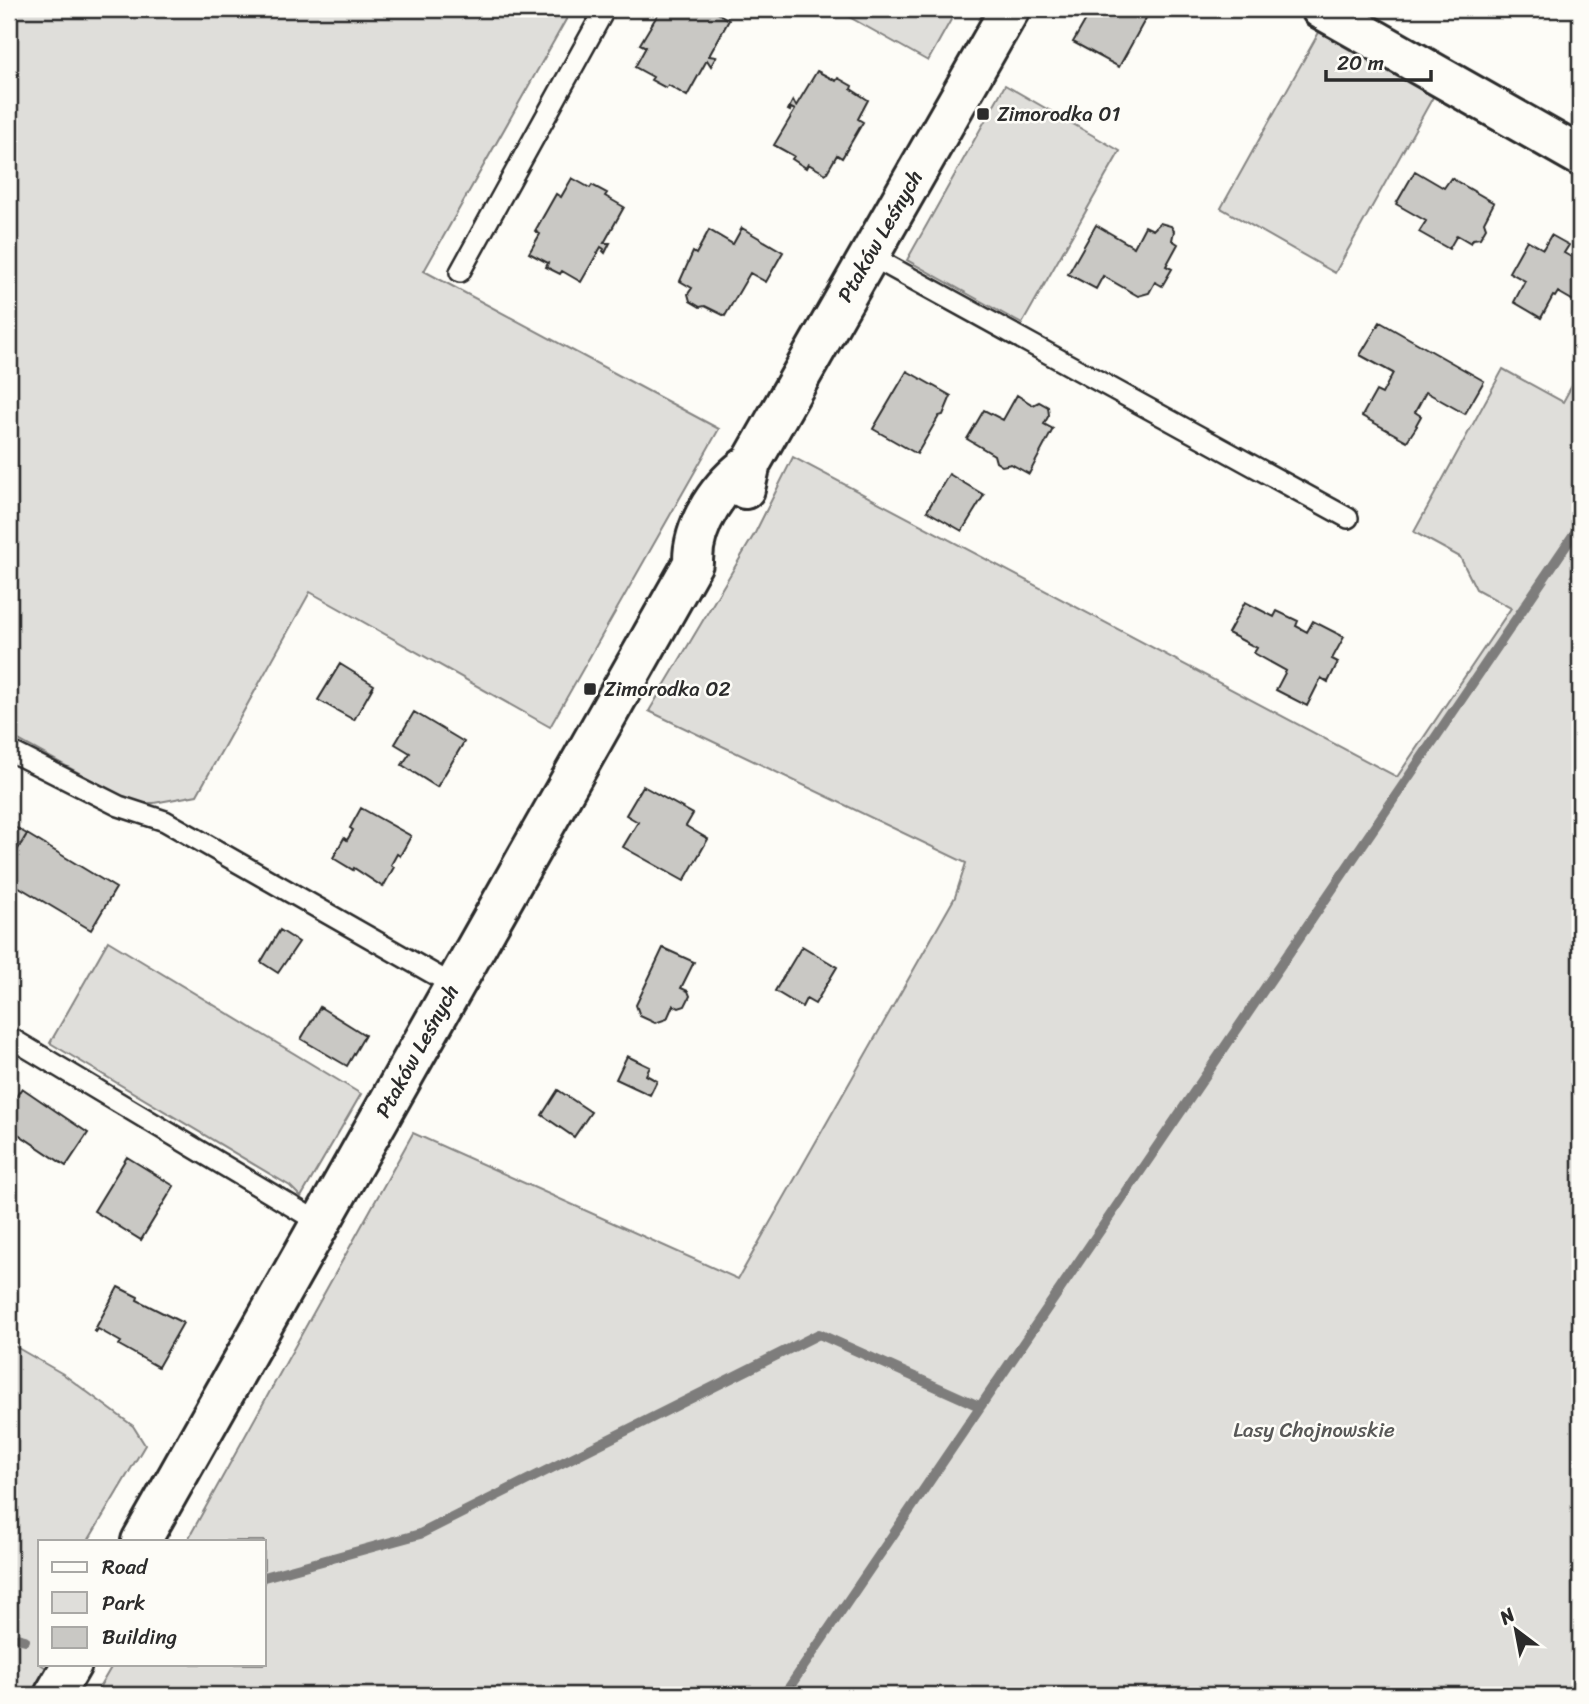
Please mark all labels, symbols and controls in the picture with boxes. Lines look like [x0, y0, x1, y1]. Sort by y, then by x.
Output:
scale bar [1326, 38, 1432, 82]
text: 20 m [1337, 44, 1384, 82]
place label: Zimorodka 01 [997, 95, 1121, 133]
marker: Zimorodka 01 [975, 106, 991, 122]
street label: Ptaków Leśnych [827, 162, 933, 310]
place label: Zimorodka 02 [604, 670, 731, 708]
marker: Zimorodka 02 [582, 681, 598, 697]
street label: Ptaków Leśnych [364, 977, 470, 1125]
park label: Lasy Chojnowskie [1233, 1411, 1395, 1449]
legend [38, 1540, 266, 1666]
text: Road [102, 1548, 149, 1586]
text: Park [102, 1584, 145, 1622]
north arrow [1480, 1596, 1550, 1666]
text: N [1492, 1598, 1522, 1634]
text: Building [102, 1618, 178, 1656]

